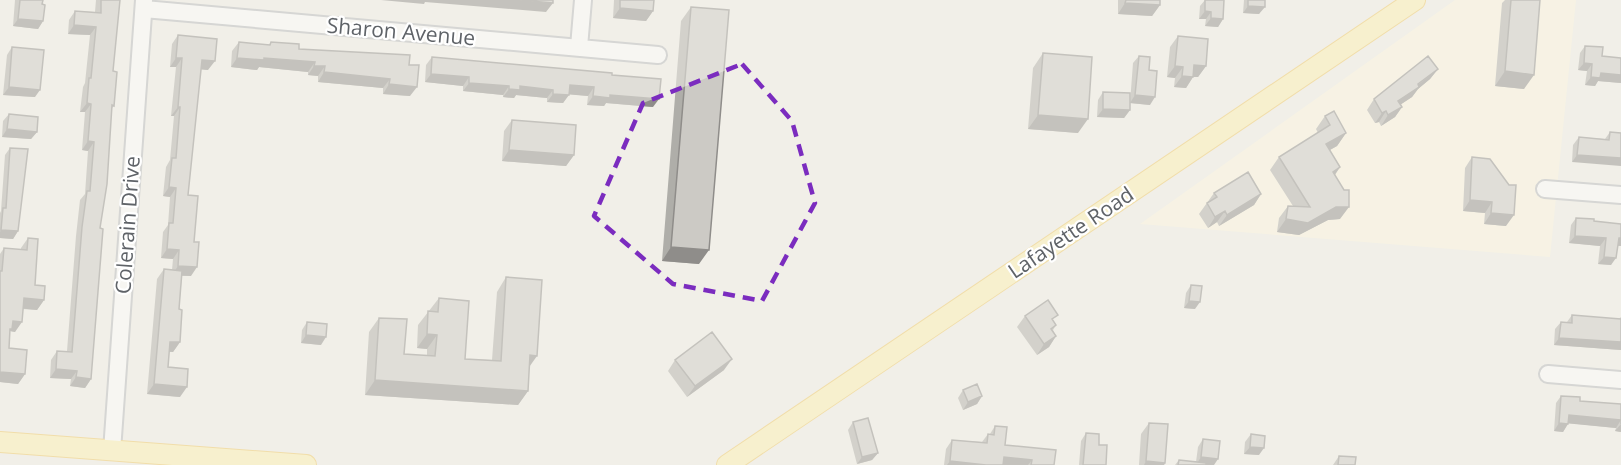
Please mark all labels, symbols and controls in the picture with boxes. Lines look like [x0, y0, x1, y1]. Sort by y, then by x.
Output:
street label: Sharon Avenue [326, 11, 476, 51]
street label: Colerain Drive [108, 155, 146, 295]
street label: Lafayette Road [1002, 180, 1139, 285]

